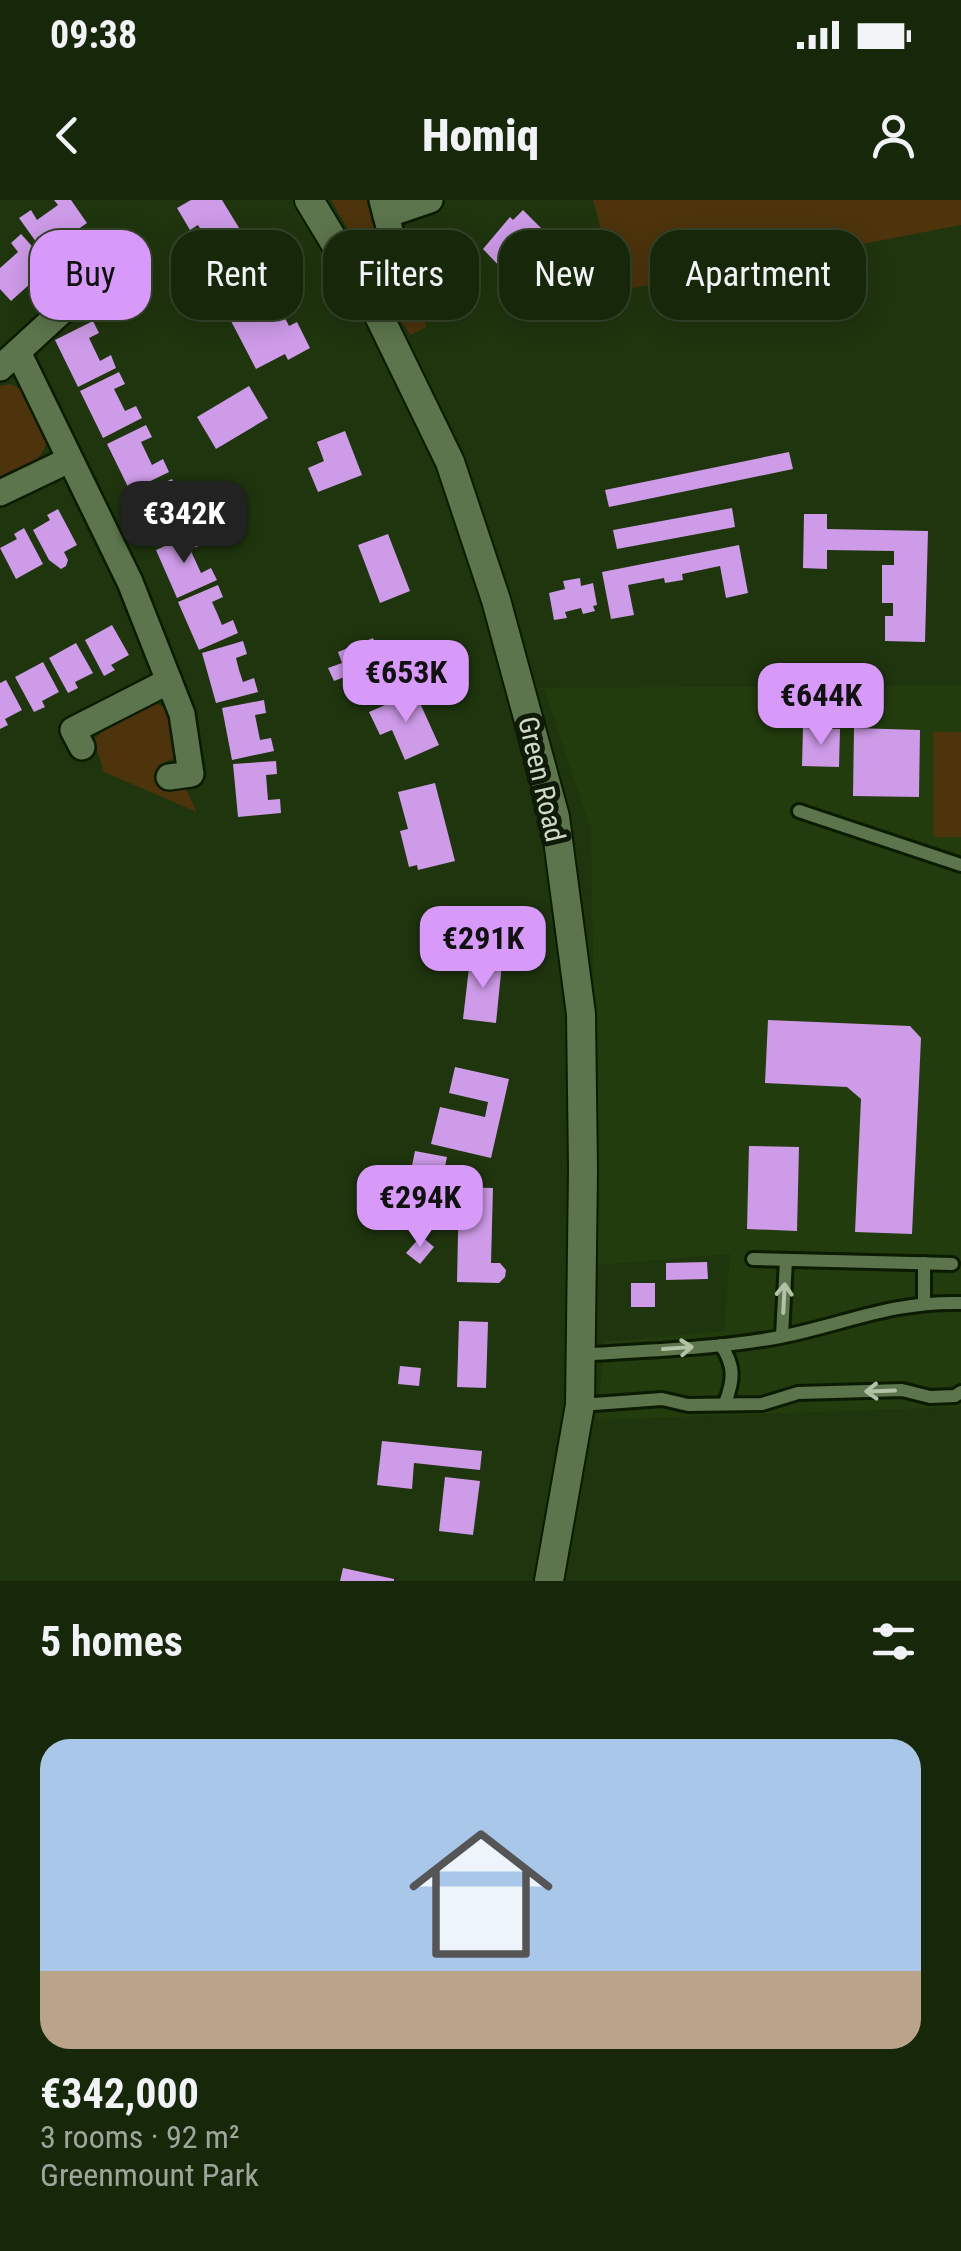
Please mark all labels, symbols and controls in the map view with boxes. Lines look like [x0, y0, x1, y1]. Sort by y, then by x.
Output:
text: 09:38 [50, 13, 137, 57]
icon: back [40, 108, 95, 163]
icon: person [866, 108, 921, 163]
text: Homiq [422, 109, 539, 162]
chip: Buy [30, 230, 151, 320]
chip: Rent [171, 230, 303, 320]
chip: Filters [323, 230, 479, 320]
chip: New [499, 230, 630, 320]
chip: Apartment [650, 230, 866, 320]
pin: €342K [114, 481, 254, 566]
text: €342K [143, 494, 225, 532]
pin: €653K [336, 640, 476, 725]
text: €653K [365, 653, 447, 691]
pin: €644K [751, 663, 891, 748]
text: €644K [780, 676, 862, 714]
street label: Green Road [511, 713, 572, 845]
pin: €291K [413, 906, 553, 991]
text: €291K [442, 919, 524, 957]
pin: €294K [350, 1165, 490, 1250]
text: €294K [379, 1178, 461, 1216]
one-way arrow [775, 1283, 794, 1315]
one-way arrow [661, 1338, 693, 1357]
one-way arrow [865, 1381, 897, 1400]
icon: filters [866, 1614, 921, 1669]
text: 5 homes [40, 1617, 183, 1666]
icon: home [391, 1804, 571, 1984]
text: €342,000 [40, 2069, 199, 2118]
text: 3 rooms · 92 m² [40, 2118, 239, 2156]
text: Greenmount Park [40, 2156, 259, 2194]

